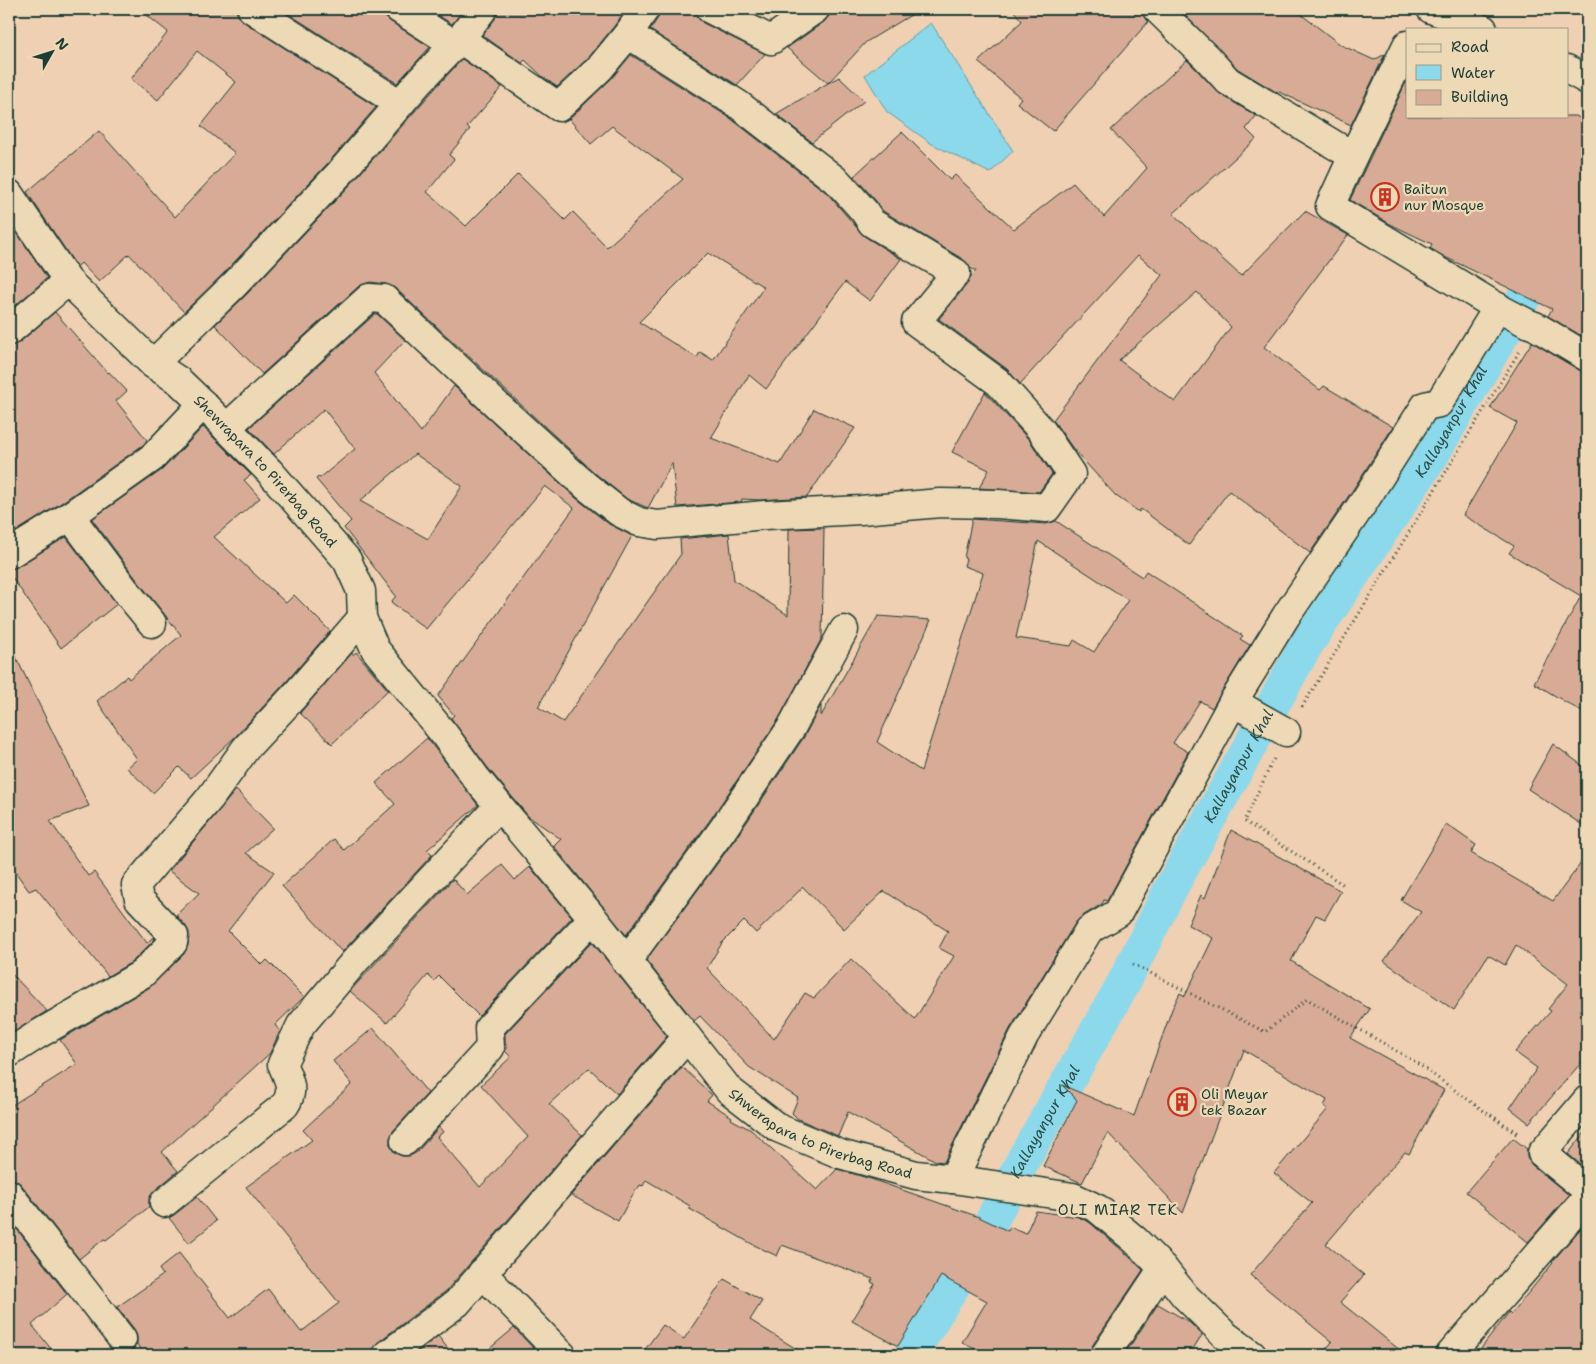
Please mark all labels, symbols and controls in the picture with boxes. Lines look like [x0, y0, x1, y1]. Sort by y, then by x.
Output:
north arrow [28, 28, 78, 78]
legend [1406, 28, 1568, 118]
text: N [52, 34, 73, 54]
text: Road [1451, 37, 1489, 57]
text: Water [1451, 63, 1495, 83]
text: Building [1451, 87, 1508, 107]
place label: Baitun nur Mosque [1404, 180, 1484, 214]
building icon: Baitun nur Mosque [1370, 182, 1400, 212]
water label: Kallayanpur Khal [1410, 362, 1492, 482]
street label: Shewrapara to Pirerbag Road [190, 391, 341, 551]
water label: Kallayanpur Khal [1199, 706, 1278, 827]
water label: Kallayanpur Khal [1005, 1062, 1085, 1182]
street label: Shwerapara to Pirerbag Road [725, 1084, 914, 1183]
place label: Oli Meyar tek Bazar [1201, 1085, 1269, 1119]
building icon: Oli Meyar tek Bazar [1167, 1087, 1197, 1117]
district label: OLI MIAR TEK [1058, 1200, 1178, 1220]

